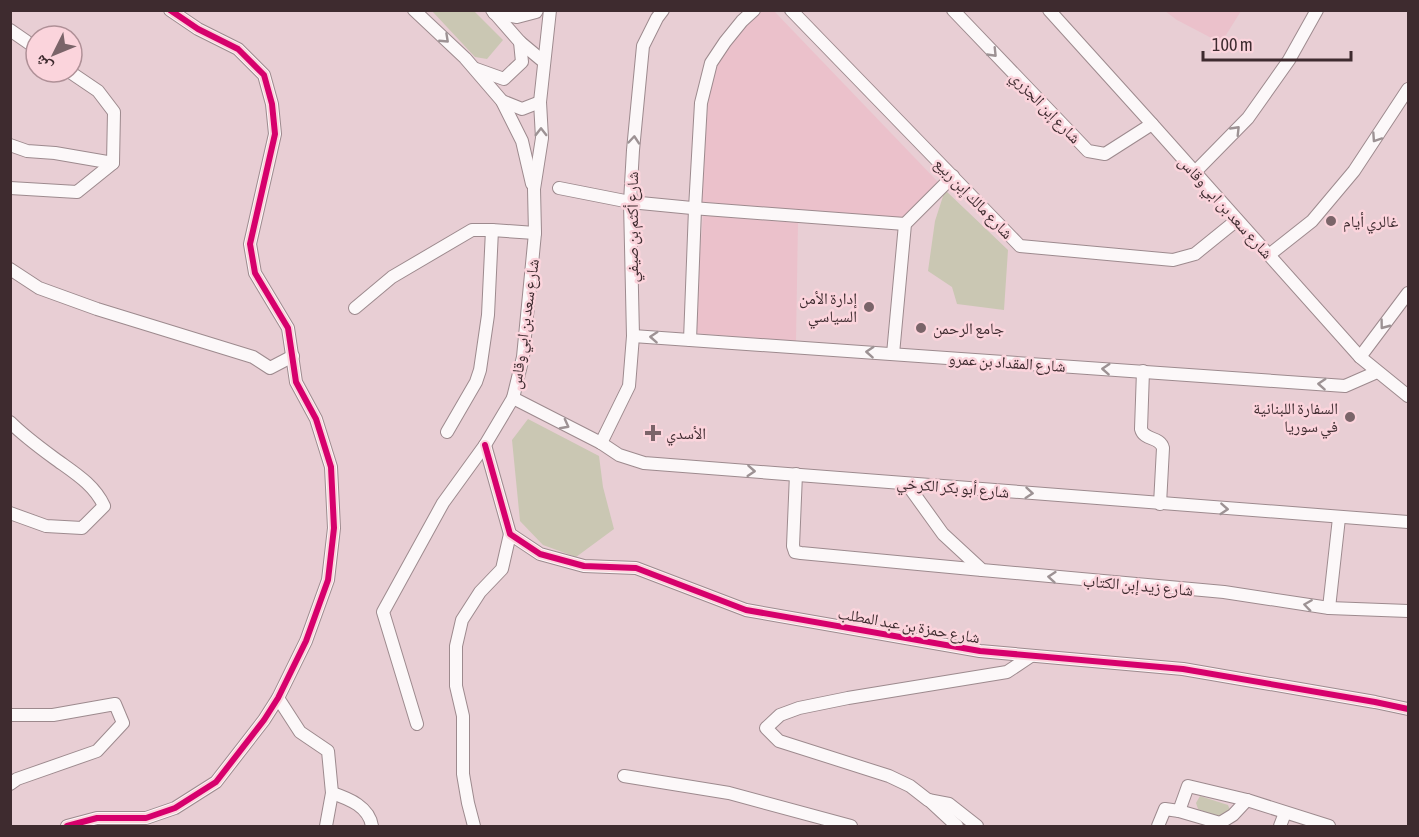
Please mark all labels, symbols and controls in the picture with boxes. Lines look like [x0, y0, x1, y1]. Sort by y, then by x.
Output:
north arrow [24, 24, 84, 84]
scale bar [1203, 24, 1352, 62]
one-way arrow [438, 32, 449, 43]
text: 100 m [1212, 34, 1253, 55]
one-way arrow [986, 45, 997, 56]
text: ش [31, 51, 56, 77]
street label: شارع إبن الجزري [1004, 67, 1085, 149]
one-way arrow [1228, 126, 1239, 137]
one-way arrow [535, 127, 547, 136]
one-way arrow [1372, 131, 1383, 142]
one-way arrow [627, 135, 640, 144]
street label: شارع سعد بن ابي وقاس [1172, 152, 1277, 265]
street label: شارع مالك إبن ربيع [930, 154, 1017, 243]
street label: شارع أكثم بن صيفي [623, 172, 645, 282]
place label: غالري أيام [1343, 212, 1398, 234]
marker: غالري أيام [1324, 214, 1338, 228]
street label: شارع سعد بن ابي وقاس [506, 258, 546, 391]
place label: إدارة الأمن السياسي [799, 289, 857, 329]
marker: إدارة الأمن السياسي [862, 300, 876, 314]
one-way arrow [1380, 318, 1391, 329]
place label: جامع الرحمن [933, 319, 1004, 339]
marker: جامع الرحمن [914, 321, 928, 335]
one-way arrow [650, 331, 659, 344]
one-way arrow [865, 346, 874, 359]
street label: شارع المقداد بن عمرو [948, 349, 1066, 377]
one-way arrow [1102, 362, 1111, 375]
one-way arrow [1317, 378, 1326, 391]
place label: السفارة اللبنانية في سوريا [1253, 399, 1338, 439]
marker: السفارة اللبنانية في سوريا [1343, 410, 1357, 424]
one-way arrow [559, 418, 570, 429]
marker: الأسدي [644, 424, 662, 442]
place label: الأسدي [666, 424, 706, 446]
one-way arrow [747, 464, 756, 477]
street label: شارع أبو بكر الكرخي [896, 473, 1010, 505]
one-way arrow [1025, 487, 1034, 500]
one-way arrow [1219, 502, 1228, 515]
one-way arrow [1047, 571, 1056, 584]
street label: شارع زيد إبن الكتاب [1082, 571, 1194, 601]
one-way arrow [1304, 599, 1313, 611]
street label: شارع حمزة بن عبد المطلب [836, 604, 981, 648]

